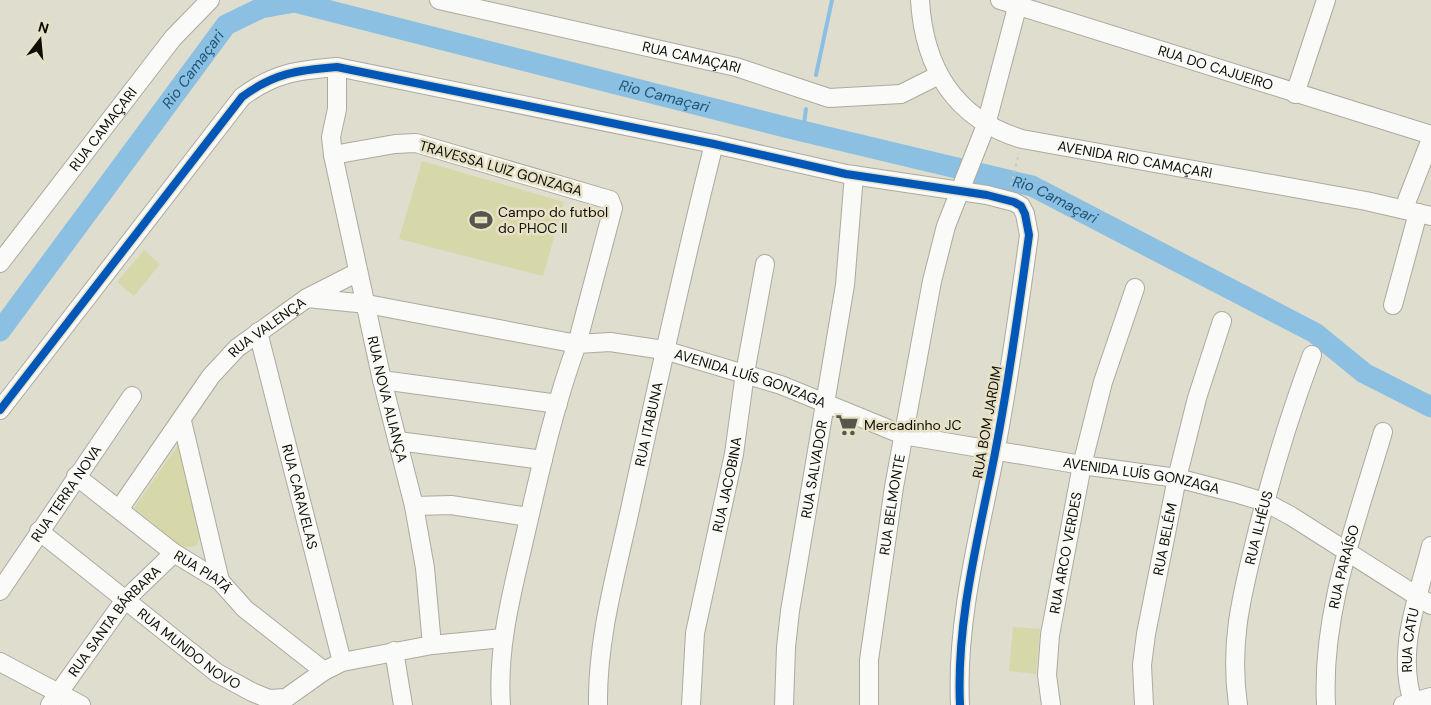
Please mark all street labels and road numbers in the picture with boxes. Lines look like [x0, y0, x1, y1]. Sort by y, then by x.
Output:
street label: RUA CAMAÇARI [641, 37, 743, 77]
street label: RUA DO CAJUEIRO [1156, 41, 1276, 94]
street label: RUA CAMAÇARI [65, 84, 141, 174]
street label: TRAVESSA LUIZ GONZAGA [417, 136, 585, 200]
street label: AVENIDA RIO CAMAÇARI [1056, 137, 1214, 182]
street label: RUA VALENÇA [224, 293, 309, 361]
street label: RUA NOVA ALIANÇA [364, 334, 412, 464]
street label: AVENIDA LUÍS GONZAGA [672, 345, 829, 412]
street label: RUA BOM JARDIM [968, 364, 1006, 480]
street label: RUA ITABUNA [631, 380, 667, 468]
street label: RUA SALVADOR [797, 419, 831, 520]
street label: RUA JACOBINA [708, 436, 745, 534]
street label: RUA TERRA NOVA [27, 441, 105, 545]
street label: RUA CARAVELAS [278, 442, 322, 551]
street label: RUA BELMONTE [875, 453, 909, 556]
street label: AVENIDA LUÍS GONZAGA [1062, 453, 1222, 498]
street label: RUA ILHÉUS [1241, 489, 1277, 566]
street label: RUA ARCO VERDES [1045, 490, 1086, 615]
street label: RUA BELÉM [1149, 501, 1181, 577]
street label: RUA PARAÍSO [1325, 522, 1363, 610]
street label: RUA PIATÃ [171, 546, 236, 597]
street label: RUA SANTA BÁRBARA [64, 562, 164, 680]
street label: RUA MUNDO NOVO [134, 604, 244, 693]
street label: RUA CATU [1398, 606, 1423, 673]

